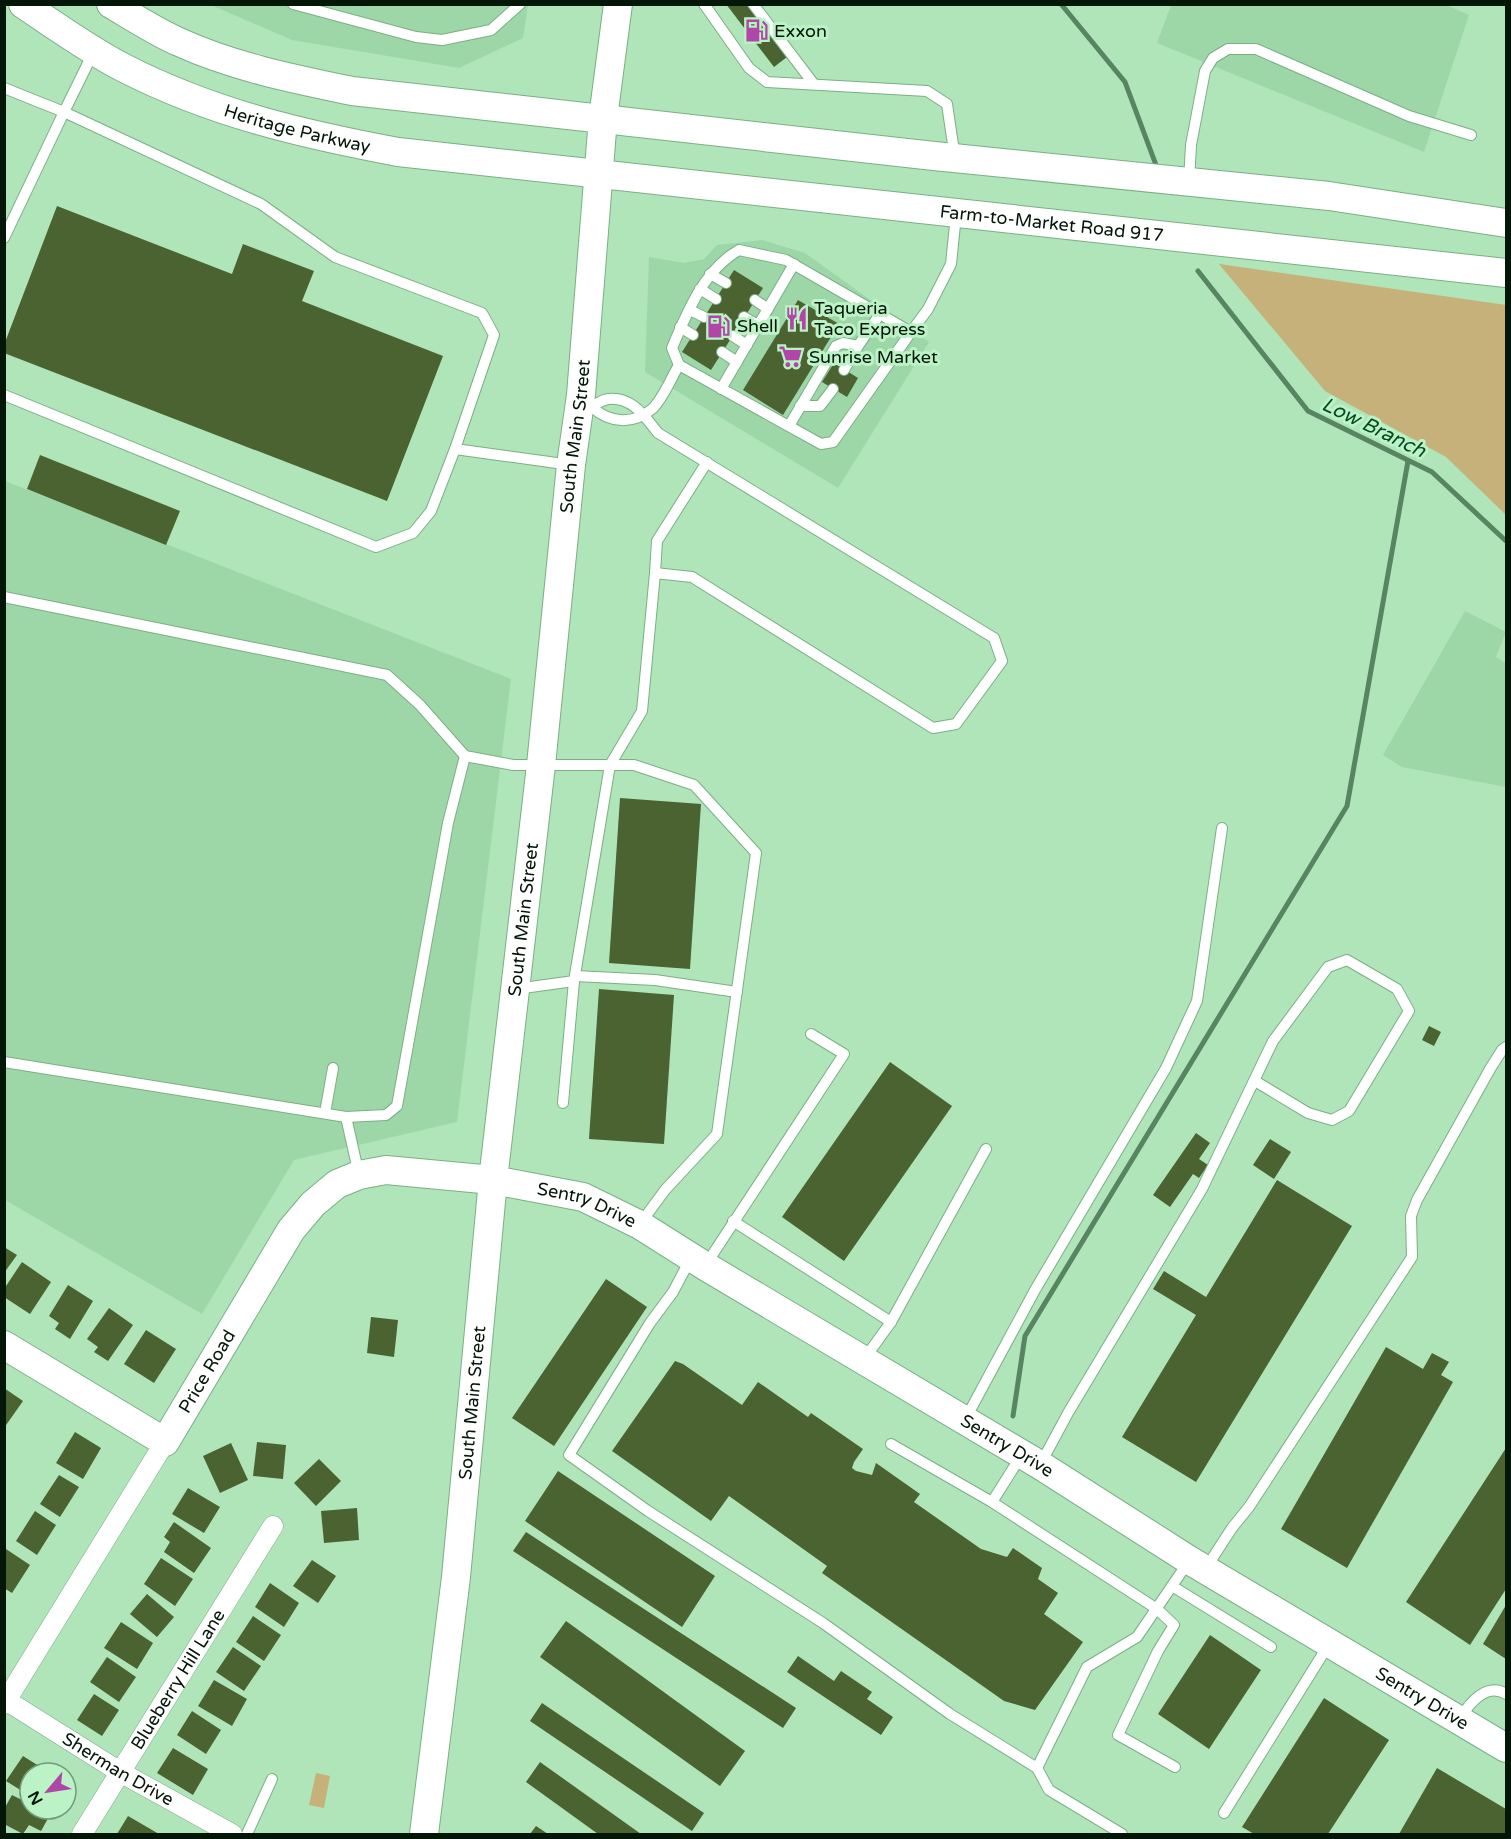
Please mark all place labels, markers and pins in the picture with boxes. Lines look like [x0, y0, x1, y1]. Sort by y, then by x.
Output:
fuel station icon: Exxon [743, 18, 769, 44]
place label: Exxon [774, 20, 827, 42]
place label: Taqueria Taco Express [814, 297, 925, 340]
restaurant icon: Taqueria Taco Express [783, 305, 809, 331]
fuel station icon: Shell [706, 313, 732, 339]
place label: Shell [737, 315, 778, 337]
supermarket icon: Sunrise Market [778, 344, 804, 370]
place label: Sunrise Market [809, 346, 938, 368]

